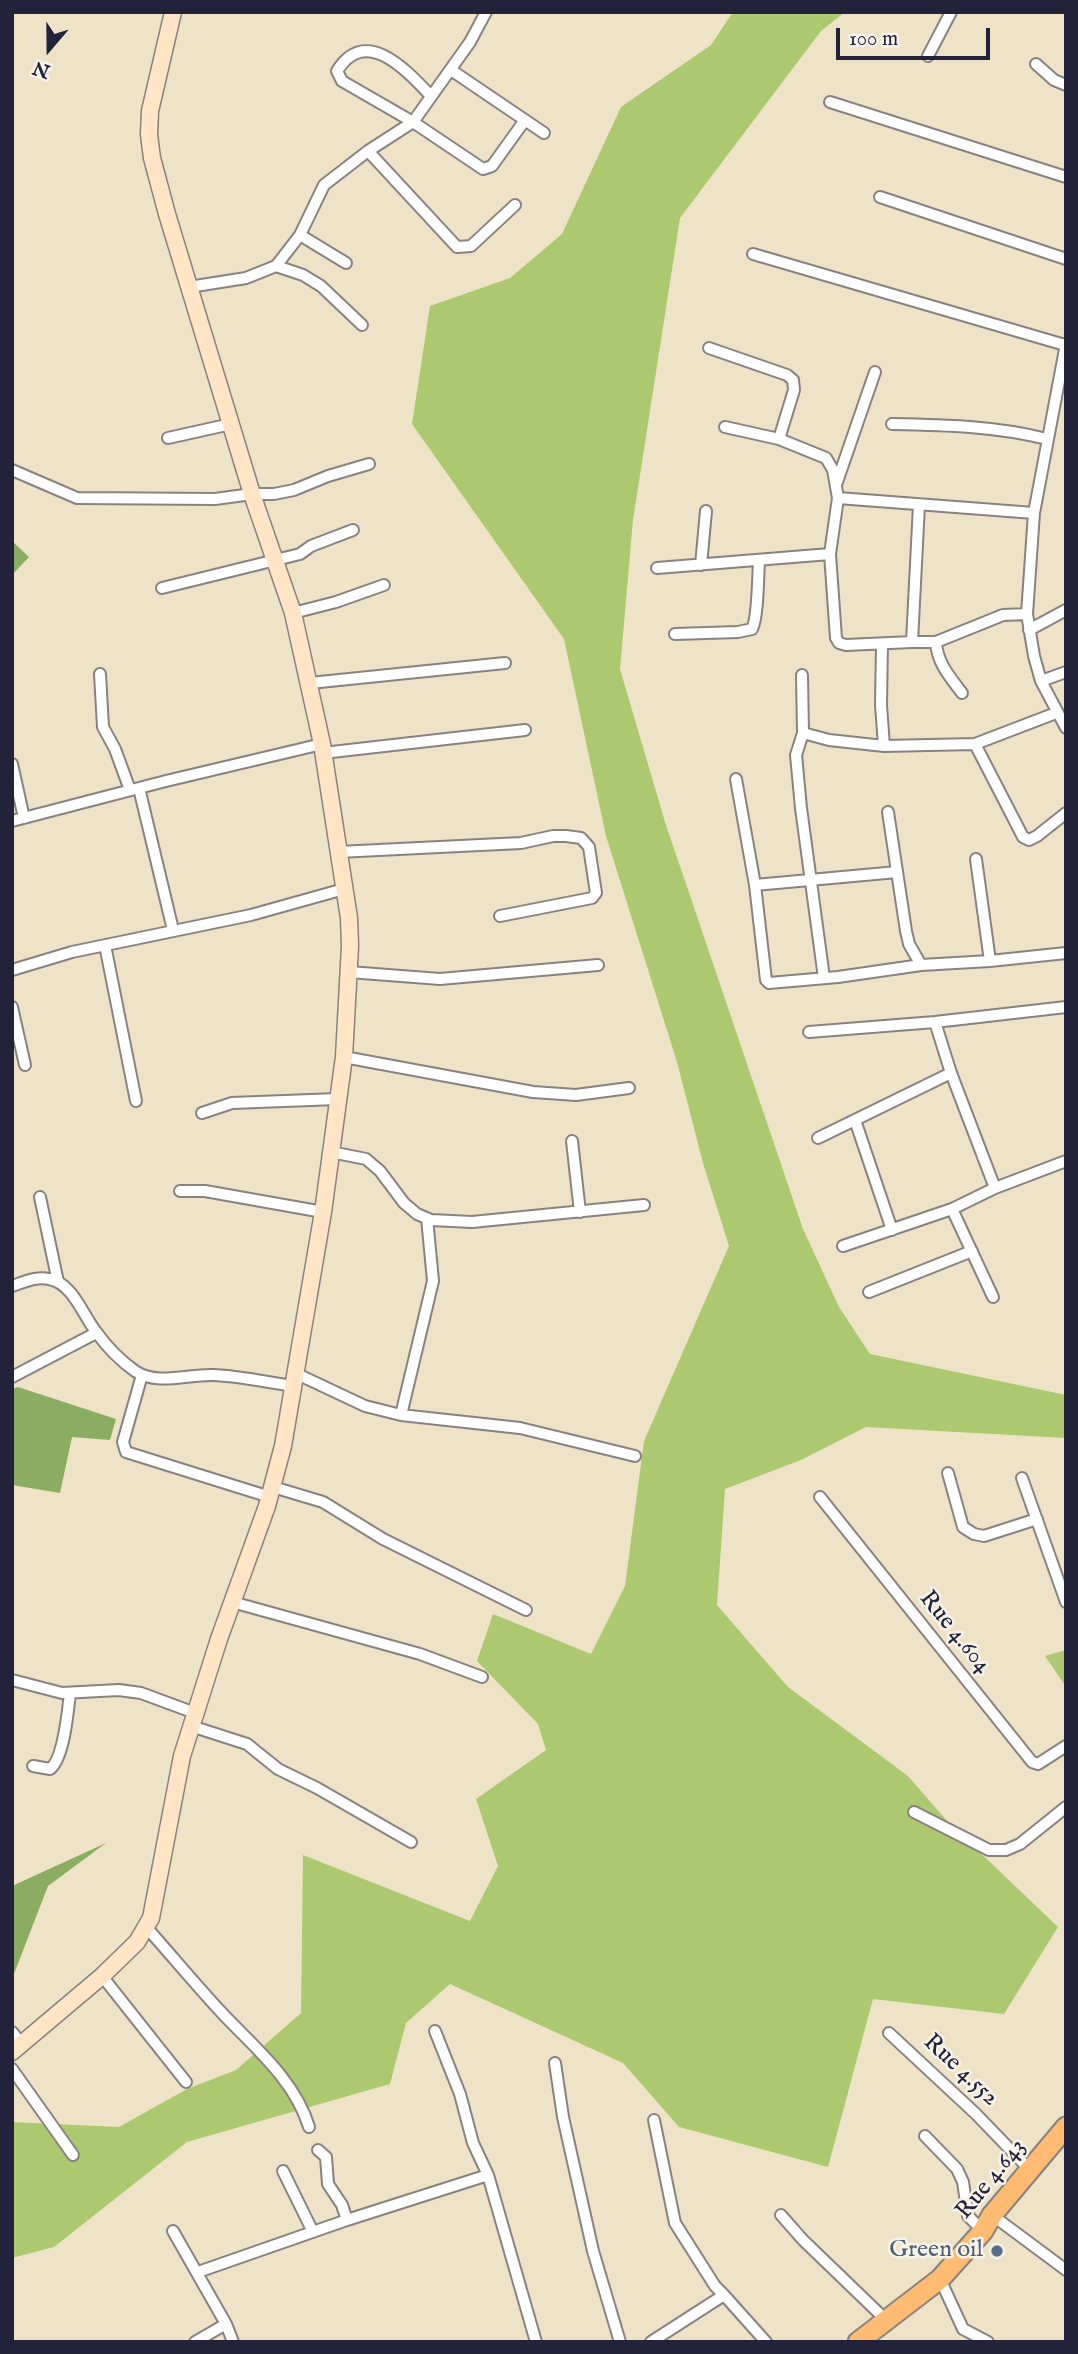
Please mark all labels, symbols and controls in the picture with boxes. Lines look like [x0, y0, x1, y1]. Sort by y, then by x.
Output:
north arrow [14, 14, 84, 84]
scale bar [840, 14, 994, 58]
text: 100 m [849, 26, 898, 53]
text: N [30, 55, 54, 83]
street label: Rue 4.604 [912, 1586, 996, 1680]
street label: Rue 4.552 [916, 2029, 1004, 2113]
street label: Rue 4.643 [951, 2134, 1033, 2226]
place label: Green oil [889, 2237, 983, 2265]
marker: Green oil [989, 2243, 1005, 2259]

